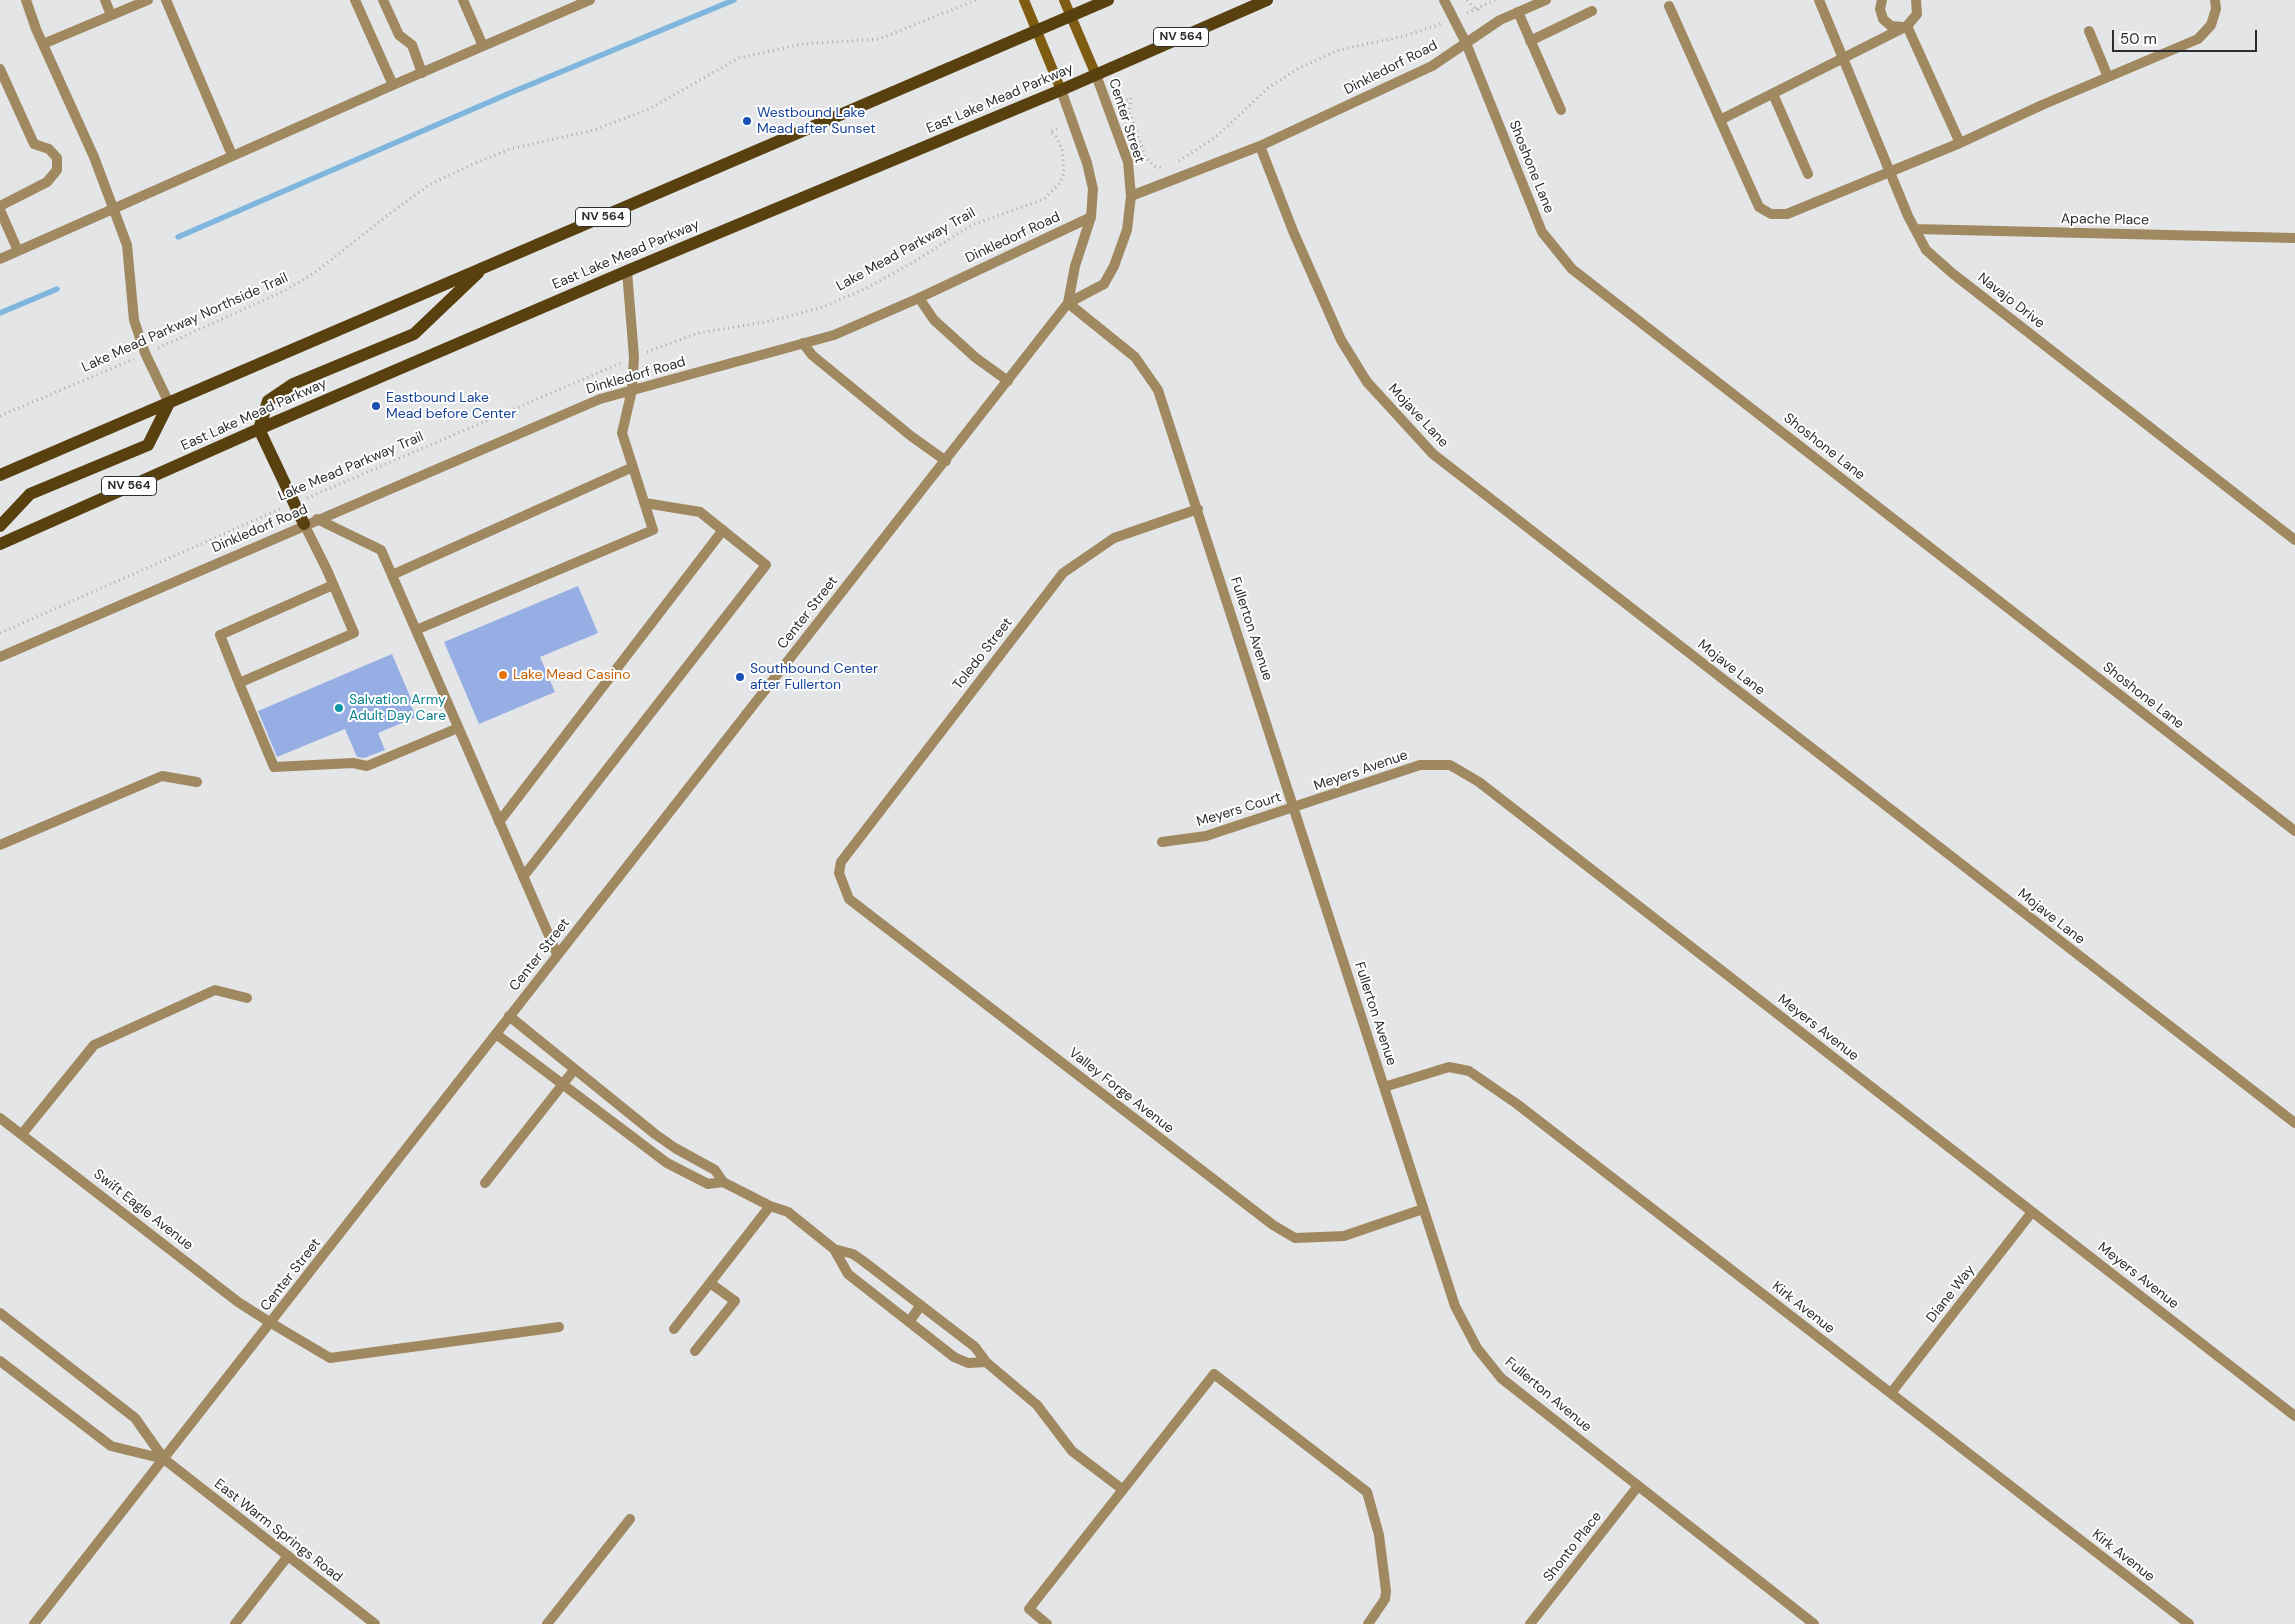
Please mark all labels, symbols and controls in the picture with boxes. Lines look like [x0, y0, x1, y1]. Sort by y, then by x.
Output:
scale bar [2115, 20, 2260, 52]
road number: NV 564 [1154, 28, 1208, 46]
text: 50 m [2120, 29, 2157, 49]
street label: Dinkledorf Road [1342, 37, 1440, 99]
street label: East Lake Mead Parkway [924, 60, 1076, 138]
street label: Center Street [1104, 77, 1148, 165]
place label: Westbound Lake Mead after Sunset [757, 105, 876, 138]
marker: Westbound Lake Mead after Sunset [741, 115, 753, 127]
street label: Shoshone Lane [1505, 118, 1557, 216]
street label: Lake Mead Parkway Trail [834, 205, 978, 295]
road number: NV 564 [576, 208, 630, 226]
street label: Dinkledorf Road [963, 209, 1063, 267]
street label: Apache Place [2061, 211, 2149, 229]
street label: East Lake Mead Parkway [550, 216, 702, 294]
street label: Lake Mead Parkway Northside Trail [79, 270, 291, 376]
street label: Navajo Drive [1974, 270, 2048, 332]
street label: Dinkledorf Road [584, 354, 688, 398]
street label: East Lake Mead Parkway [179, 375, 329, 455]
street label: Mojave Lane [1384, 381, 1452, 451]
place label: Eastbound Lake Mead before Center [386, 390, 516, 422]
marker: Eastbound Lake Mead before Center [370, 400, 382, 412]
street label: Shoshone Lane [1780, 410, 1868, 484]
street label: Lake Mead Parkway Trail [276, 429, 426, 505]
road number: NV 564 [102, 476, 156, 496]
street label: Dinkledorf Road [210, 501, 310, 557]
street label: Center Street [774, 573, 842, 653]
street label: Fullerton Avenue [1226, 575, 1276, 683]
street label: Toledo Street [950, 615, 1016, 693]
street label: Mojave Lane [1694, 637, 1768, 699]
street label: Shoshone Lane [2099, 659, 2187, 733]
place label: Southbound Center after Fullerton [750, 661, 878, 694]
place label: Lake Mead Casino [513, 667, 630, 683]
marker: Lake Mead Casino [497, 669, 509, 681]
marker: Southbound Center after Fullerton [734, 671, 746, 683]
place label: Salvation Army Adult Day Care [349, 692, 446, 724]
marker: Salvation Army Adult Day Care [333, 702, 345, 714]
street label: Meyers Avenue [1312, 747, 1410, 795]
street label: Meyers Court [1195, 789, 1283, 831]
street label: Mojave Lane [2014, 886, 2088, 948]
street label: Center Street [506, 915, 574, 995]
street label: Fullerton Avenue [1350, 960, 1400, 1068]
street label: Meyers Avenue [1774, 991, 1862, 1065]
street label: Valley Forge Avenue [1065, 1045, 1177, 1137]
street label: Swift Eagle Avenue [90, 1166, 196, 1254]
street label: Center Street [257, 1235, 325, 1315]
street label: Meyers Avenue [2094, 1239, 2182, 1313]
street label: Diane Way [1923, 1262, 1979, 1326]
street label: Kirk Avenue [1768, 1278, 1838, 1338]
street label: Fullerton Avenue [1501, 1354, 1595, 1436]
street label: East Warm Springs Road [211, 1476, 345, 1586]
street label: Shonto Place [1540, 1508, 1606, 1586]
street label: Kirk Avenue [2088, 1526, 2158, 1586]

